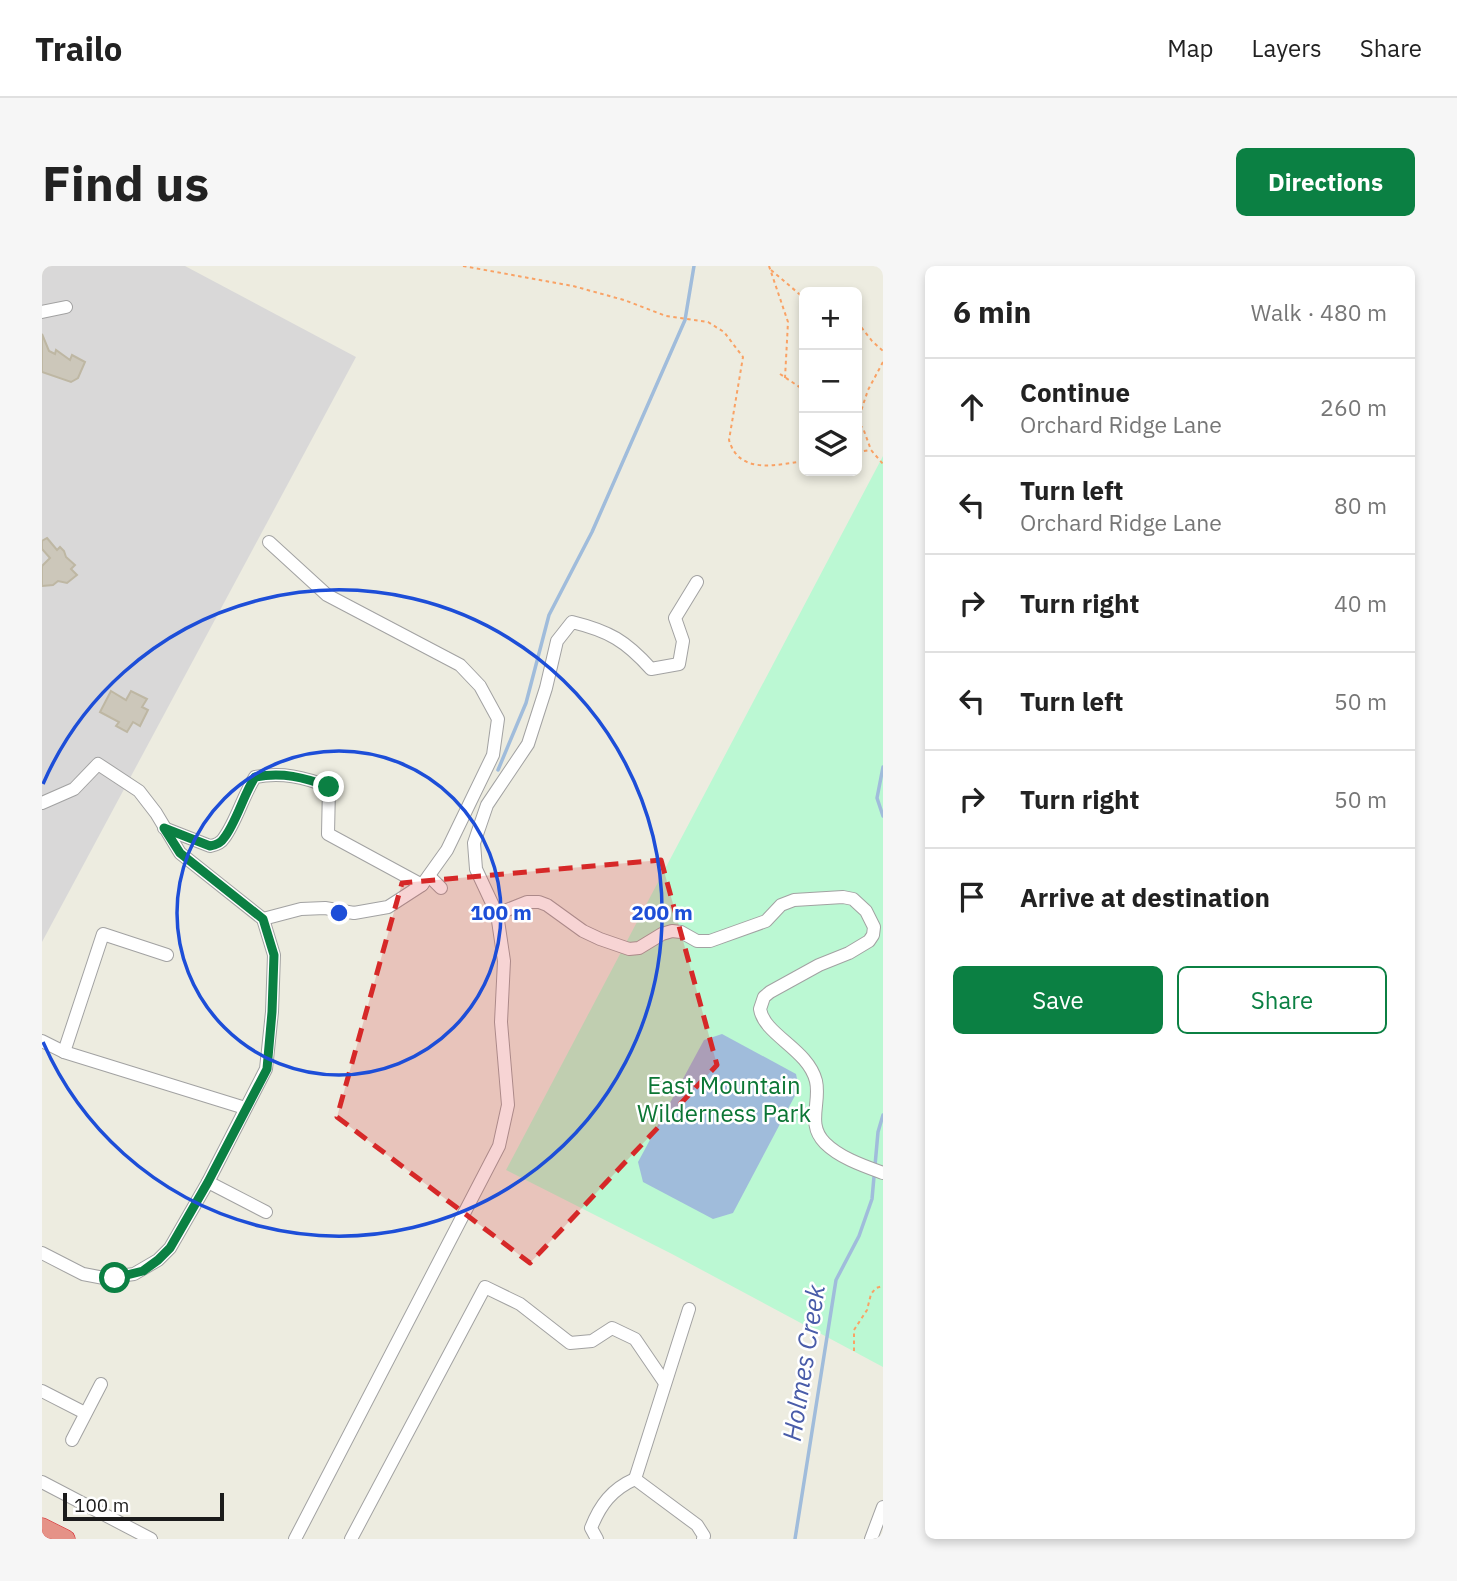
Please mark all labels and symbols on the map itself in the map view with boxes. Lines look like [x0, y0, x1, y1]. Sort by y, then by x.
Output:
route end [313, 771, 344, 802]
text: 100 m [470, 898, 532, 926]
text: 200 m [631, 898, 693, 926]
centre of rings [327, 901, 351, 925]
park label: East Mountain Wilderness Park [637, 1069, 811, 1129]
route start [99, 1262, 130, 1293]
water label: Holmes Creek [774, 1282, 832, 1443]
scale bar [63, 1490, 224, 1522]

